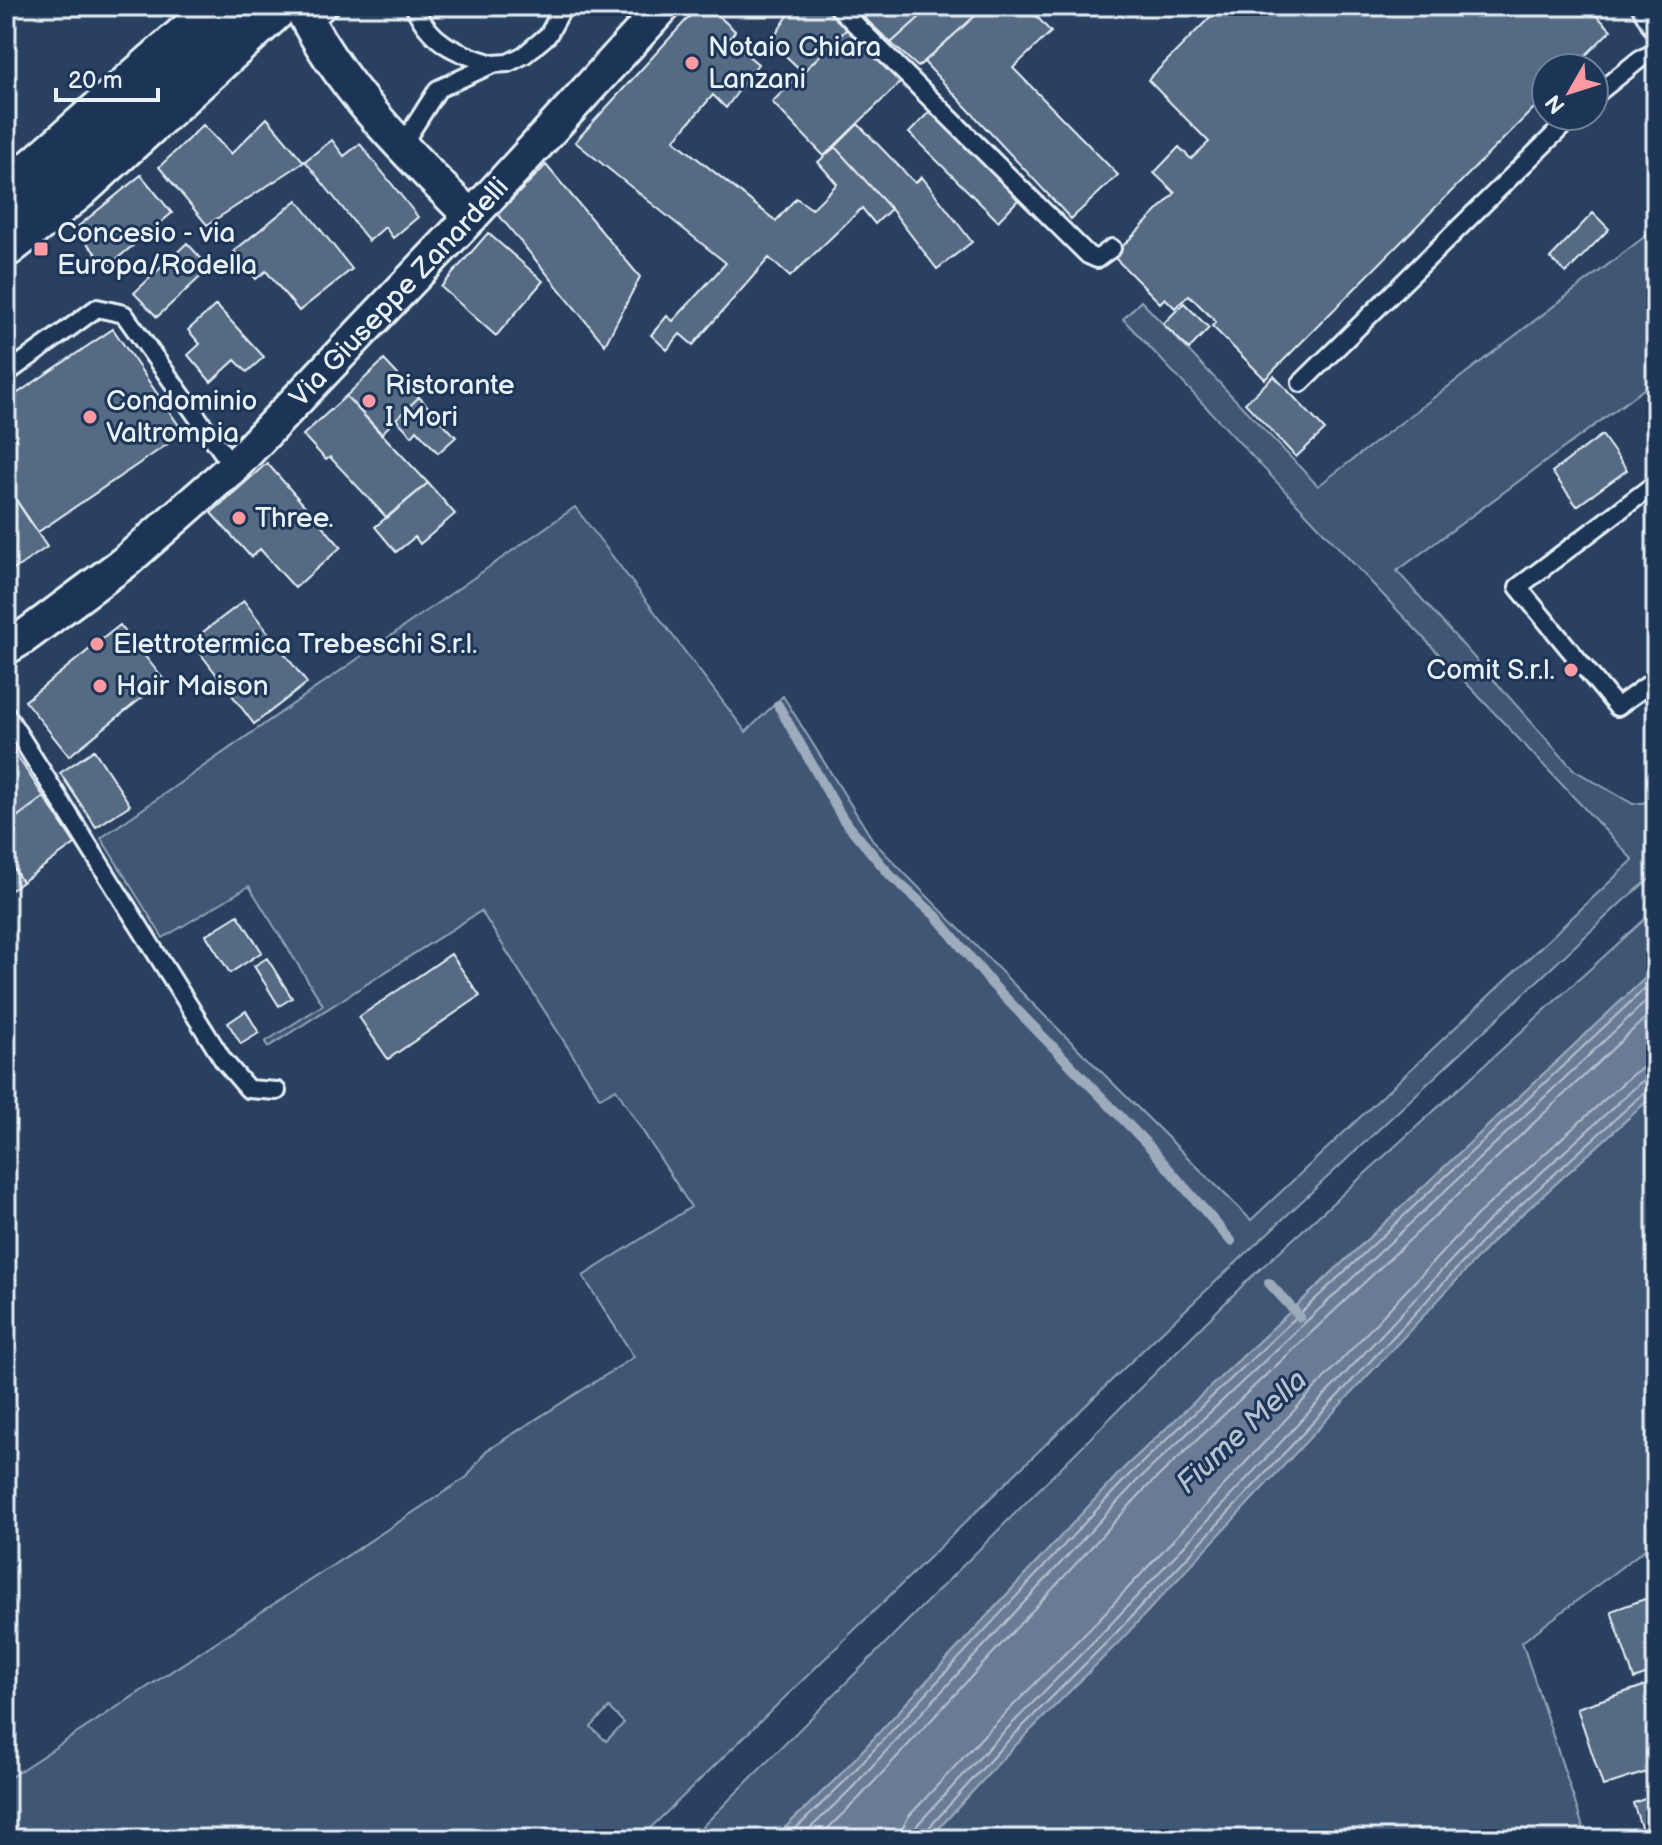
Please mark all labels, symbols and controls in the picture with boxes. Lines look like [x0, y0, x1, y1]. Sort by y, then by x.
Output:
place label: Notaio Chiara Lanzani [708, 31, 881, 96]
scale bar [56, 52, 158, 102]
north arrow [1530, 52, 1610, 132]
marker: Notaio Chiara Lanzani [683, 54, 701, 72]
text: 20 m [68, 66, 123, 95]
text: N [1540, 89, 1571, 119]
street label: Via Giuseppe Zanardelli [283, 171, 516, 414]
place label: Concesio - via Europa/Rodella [57, 217, 257, 282]
marker: Concesio - via Europa/Rodella [32, 240, 50, 258]
place label: Ristorante I Mori [385, 369, 515, 434]
place label: Condominio Valtrompia [106, 385, 258, 450]
marker: Ristorante I Mori [360, 392, 378, 410]
marker: Condominio Valtrompia [81, 408, 99, 426]
place label: Three. [255, 502, 334, 535]
marker: Three. [230, 509, 248, 527]
place label: Elettrotermica Trebeschi S.r.l. [113, 628, 477, 661]
marker: Elettrotermica Trebeschi S.r.l. [88, 635, 106, 653]
place label: Comit S.r.l. [1426, 654, 1555, 687]
marker: Comit S.r.l. [1562, 661, 1580, 679]
place label: Hair Maison [116, 670, 269, 703]
marker: Hair Maison [91, 677, 109, 695]
water label: Fiume Mella [1169, 1362, 1315, 1502]

